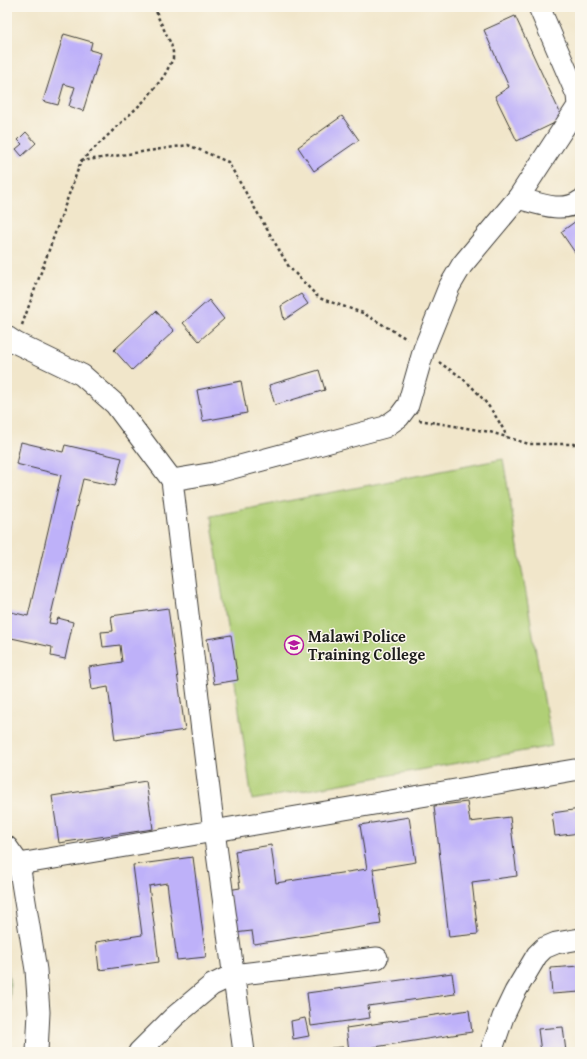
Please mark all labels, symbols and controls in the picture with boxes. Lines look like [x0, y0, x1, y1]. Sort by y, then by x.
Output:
place label: Malawi Police Training College [308, 624, 425, 666]
school or university icon: Malawi Police Training College [283, 634, 305, 656]

